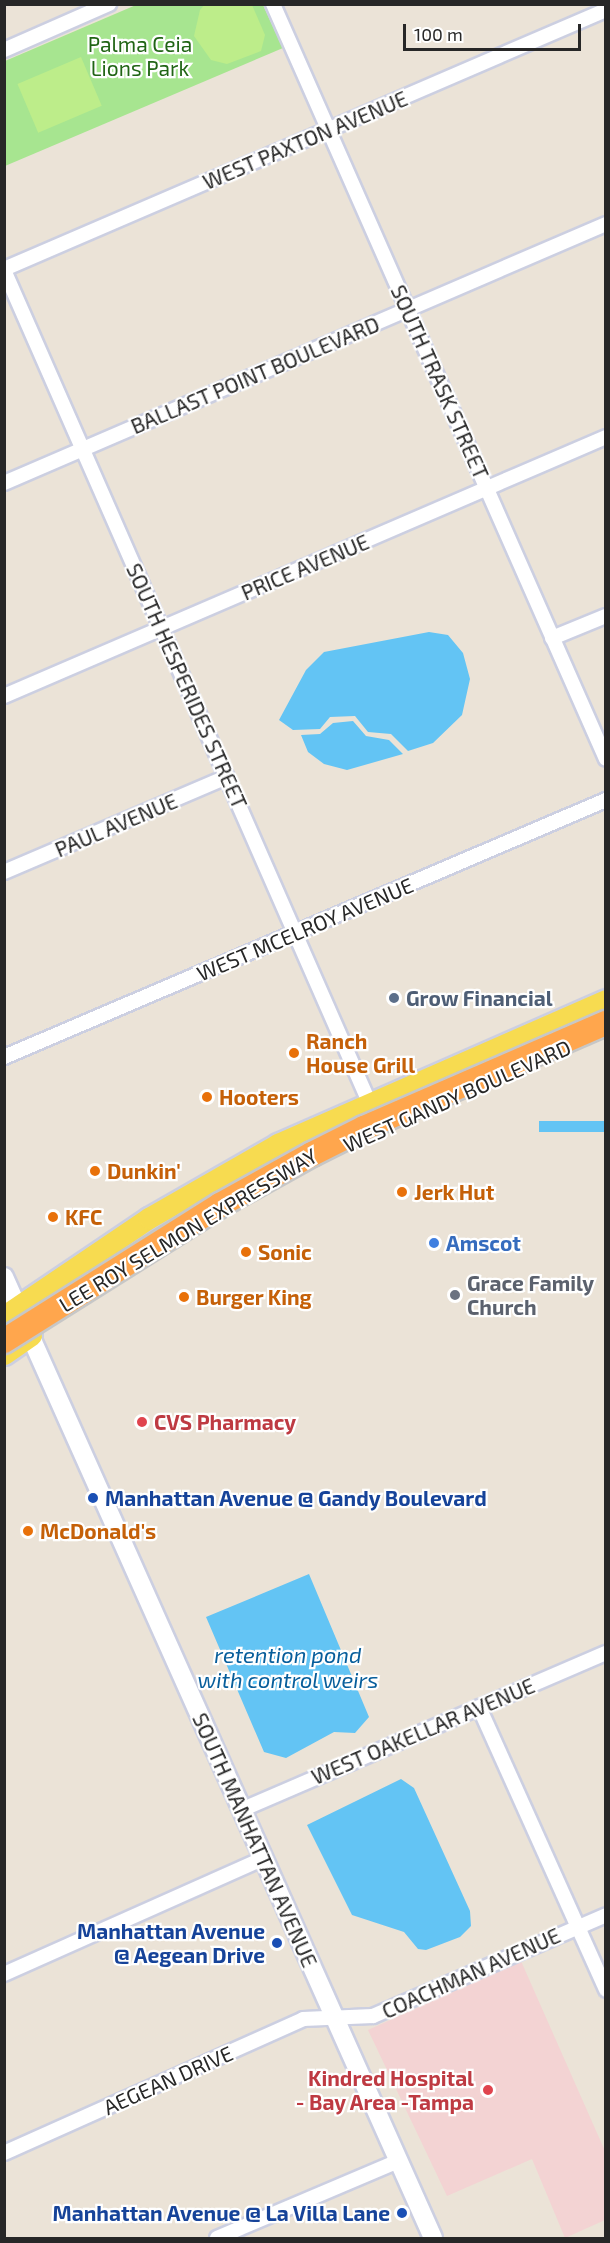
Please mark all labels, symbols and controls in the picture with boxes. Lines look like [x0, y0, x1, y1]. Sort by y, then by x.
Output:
scale bar [406, 12, 584, 50]
text: 100 m [414, 23, 463, 45]
park label: Palma Ceia Lions Park [88, 31, 192, 81]
street label: WEST PAXTON AVENUE [198, 85, 412, 195]
street label: SOUTH TRASK STREET [386, 281, 494, 483]
street label: BALLAST POINT BOULEVARD [126, 311, 384, 439]
street label: PRICE AVENUE [237, 529, 373, 605]
street label: SOUTH HESPERIDES STREET [121, 559, 253, 813]
street label: PAUL AVENUE [51, 788, 181, 862]
street label: WEST MCELROY AVENUE [192, 872, 418, 986]
place label: Grow Financial [406, 985, 553, 1011]
marker: Grow Financial [387, 991, 401, 1005]
place label: Ranch House Grill [306, 1028, 415, 1078]
street label: WEST GANDY BOULEVARD [339, 1034, 575, 1158]
marker: Ranch House Grill [287, 1046, 301, 1060]
place label: Hooters [219, 1084, 299, 1110]
marker: Hooters [200, 1090, 214, 1104]
street label: LEE ROY SELMON EXPRESSWAY [54, 1143, 322, 1317]
place label: Dunkin' [107, 1158, 181, 1184]
marker: Dunkin' [88, 1164, 102, 1178]
place label: Jerk Hut [414, 1179, 494, 1205]
marker: Jerk Hut [395, 1185, 409, 1199]
place label: KFC [65, 1204, 102, 1230]
marker: KFC [46, 1210, 60, 1224]
place label: Amscot [446, 1230, 521, 1256]
marker: Amscot [427, 1236, 441, 1250]
place label: Sonic [258, 1239, 312, 1265]
marker: Sonic [239, 1245, 253, 1259]
place label: Grace Family Church [467, 1270, 594, 1320]
place label: Burger King [196, 1284, 312, 1310]
marker: Grace Family Church [448, 1288, 462, 1302]
marker: Burger King [177, 1290, 191, 1304]
place label: CVS Pharmacy [154, 1409, 296, 1435]
marker: CVS Pharmacy [135, 1415, 149, 1429]
place label: Manhattan Avenue @ Gandy Boulevard [105, 1485, 488, 1511]
marker: Manhattan Avenue @ Gandy Boulevard [86, 1491, 100, 1505]
place label: McDonald's [40, 1518, 156, 1544]
marker: McDonald's [21, 1524, 35, 1538]
water label: retention pond with control weirs [197, 1641, 379, 1693]
street label: WEST OAKELLAR AVENUE [307, 1672, 539, 1790]
street label: SOUTH MANHATTAN AVENUE [187, 1709, 323, 1971]
place label: Manhattan Avenue @ Aegean Drive [77, 1918, 265, 1968]
street label: COACHMAN AVENUE [378, 1922, 564, 2024]
marker: Manhattan Avenue @ Aegean Drive [270, 1936, 284, 1950]
street label: AEGEAN DRIVE [99, 2040, 237, 2120]
place label: Kindred Hospital - Bay Area -Tampa [295, 2065, 474, 2115]
marker: Kindred Hospital - Bay Area -Tampa [479, 2081, 497, 2099]
place label: Manhattan Avenue @ La Villa Lane [52, 2200, 390, 2226]
marker: Manhattan Avenue @ La Villa Lane [395, 2206, 409, 2220]

